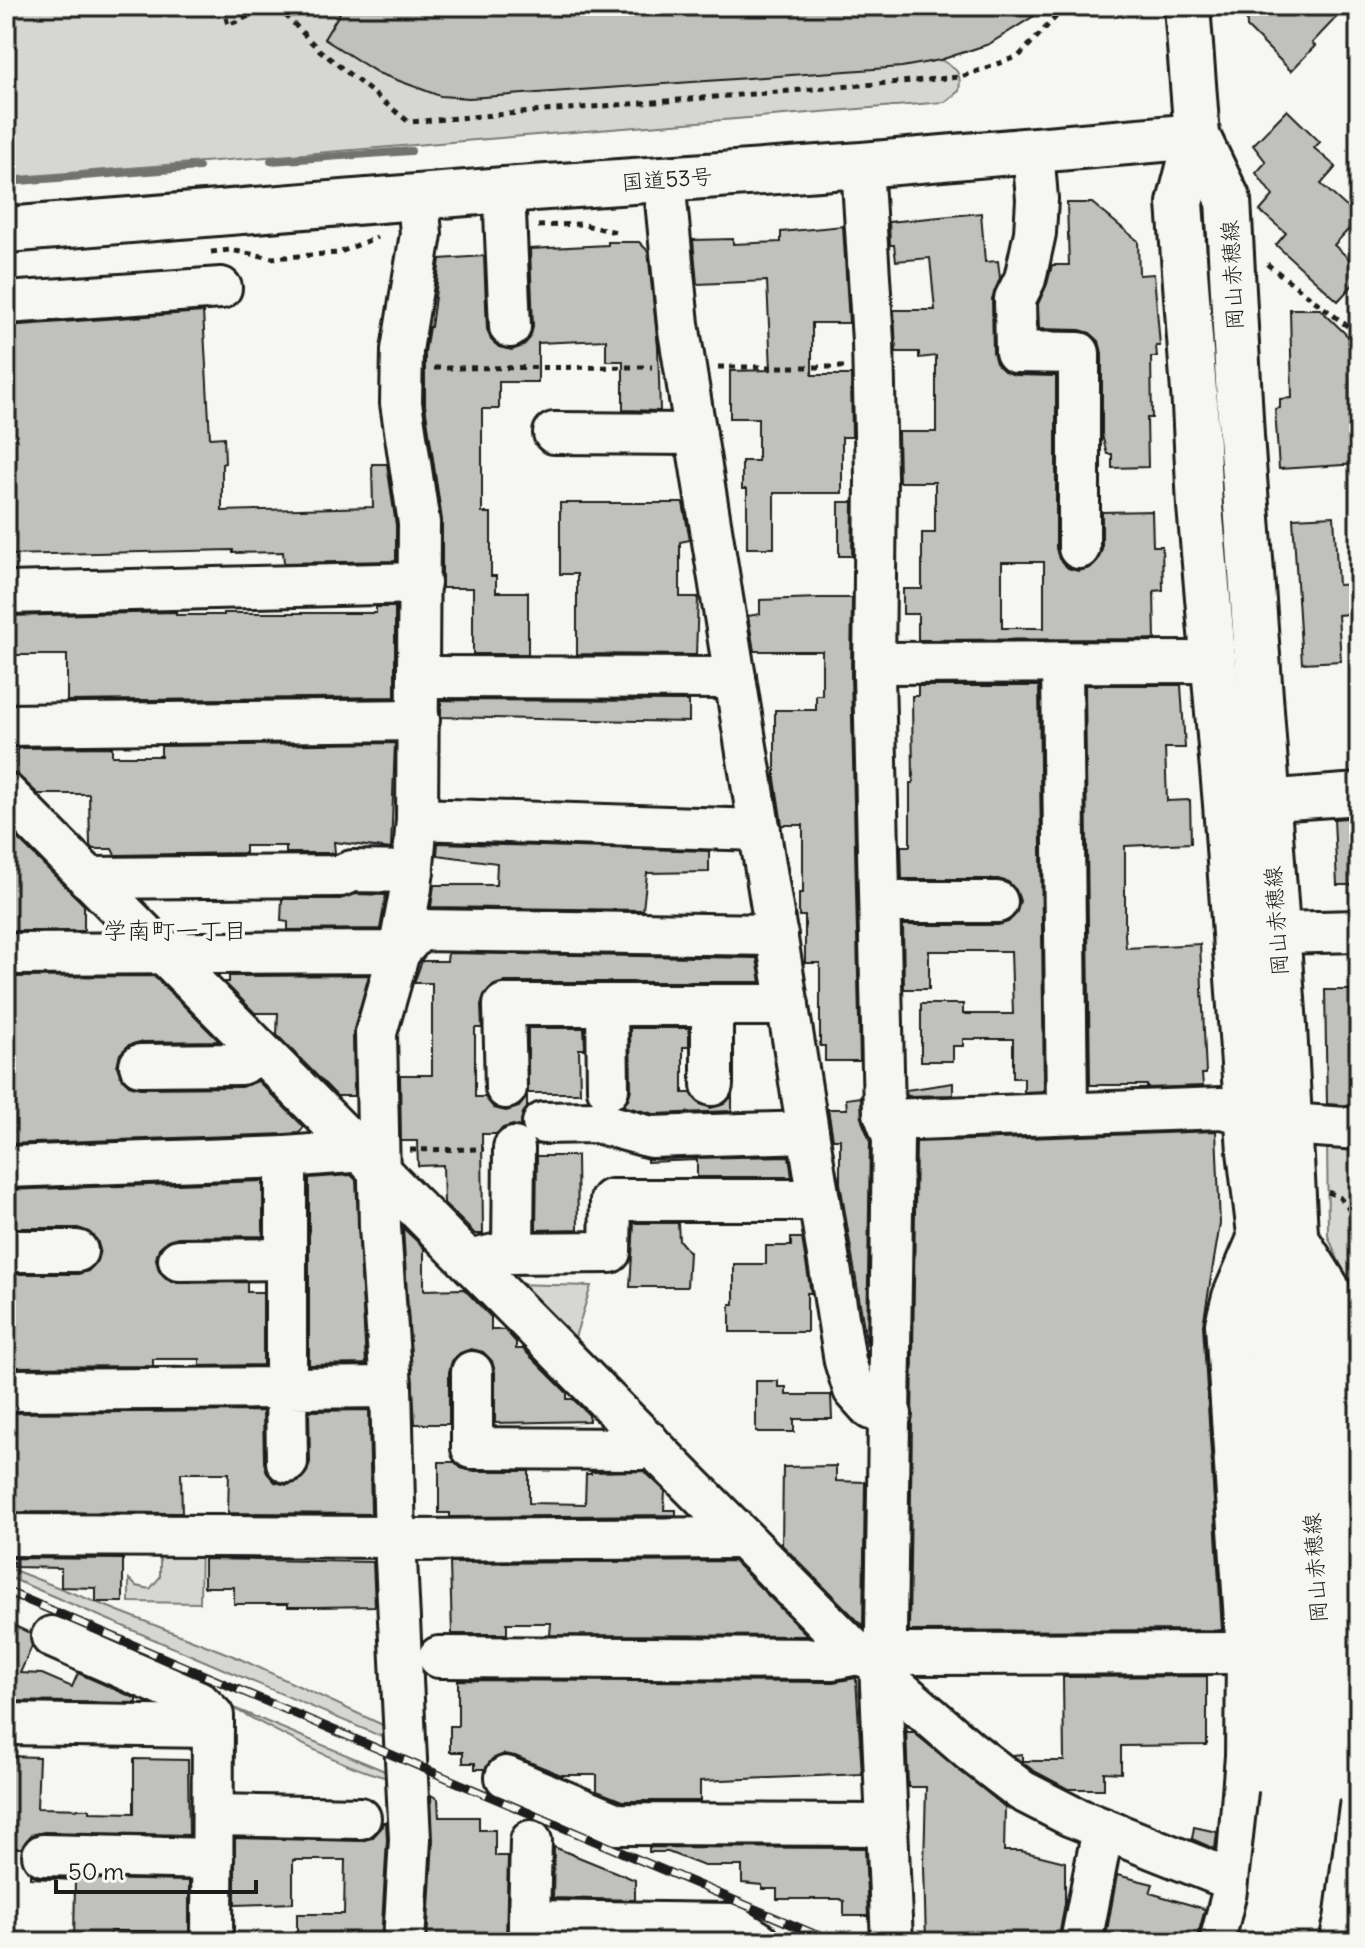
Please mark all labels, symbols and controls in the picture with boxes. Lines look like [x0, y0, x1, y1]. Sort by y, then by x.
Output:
street label: 国道53号 [621, 162, 713, 196]
street label: 岡山赤穂線 [1215, 219, 1249, 331]
street label: 岡山赤穂線 [1258, 865, 1294, 977]
district label: 学南町一丁目 [103, 915, 247, 945]
street label: 岡山赤穂線 [1297, 1512, 1333, 1624]
scale bar [56, 1844, 256, 1894]
text: 50 m [68, 1856, 124, 1886]

